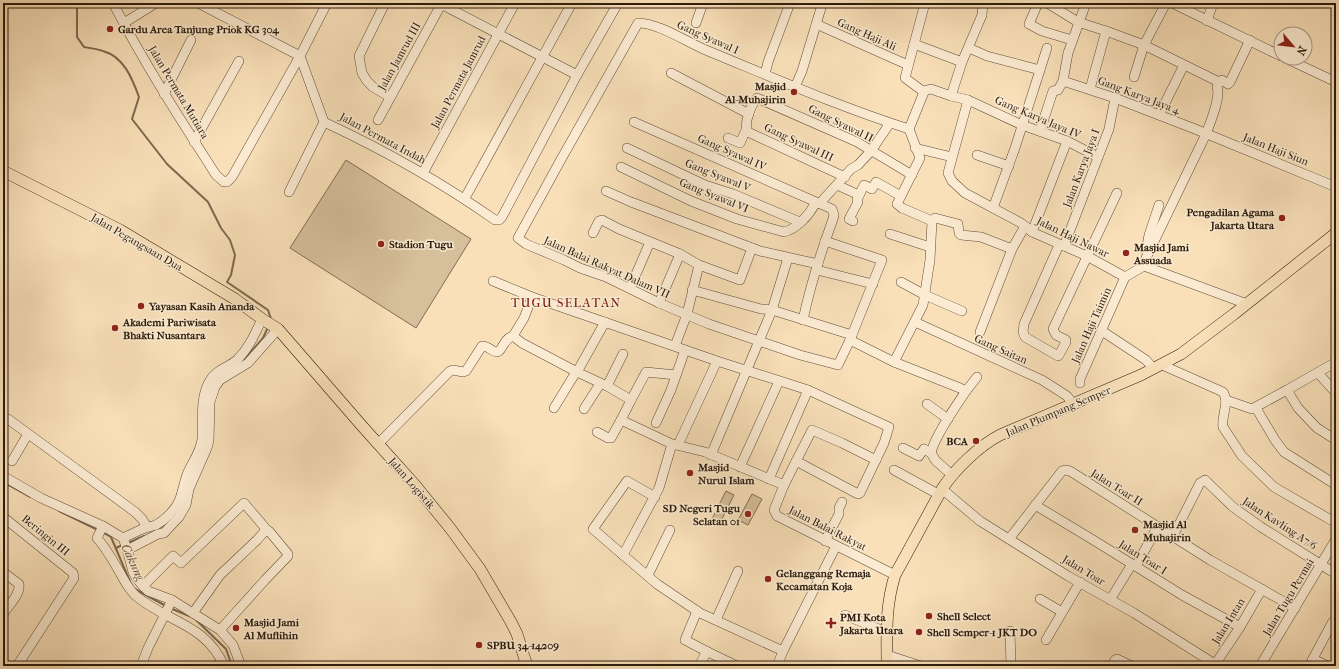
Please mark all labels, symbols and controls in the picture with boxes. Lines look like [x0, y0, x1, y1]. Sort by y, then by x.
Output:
street label: Gang Haji Ali [835, 16, 899, 54]
street label: Gang Syawal I [675, 18, 741, 57]
street label: Jalan Jamrud III [375, 19, 424, 94]
place label: Gardu Area Tanjung Priok KG 304 [118, 23, 279, 36]
marker: Gardu Area Tanjung Priok KG 304 [105, 24, 115, 34]
north arrow [1273, 26, 1313, 66]
street label: Jalan Permata Jamrud [428, 33, 489, 132]
street label: Jalan Permata Mutiara [145, 43, 212, 142]
text: N [1293, 44, 1309, 58]
street label: Gang Karya Jaya 4 [1096, 74, 1182, 117]
place label: Masjid Al-Muhajirin [724, 80, 787, 106]
marker: Masjid Al-Muhajirin [789, 87, 799, 97]
street label: Gang Karya Jaya IV [993, 94, 1083, 142]
street label: Gang Syawal II [806, 102, 876, 145]
street label: Jalan Permata Indah [337, 110, 429, 167]
street label: Gang Syawal III [762, 121, 836, 164]
street label: Jalan Karya Jaya I [1060, 126, 1103, 210]
street label: Jalan Haji Siun [1240, 130, 1311, 169]
street label: Gang Syawal IV [696, 132, 769, 174]
street label: Gang Syawal V [683, 156, 753, 195]
street label: Gang Syawal VI [677, 176, 751, 216]
place label: Pengadilan Agama Jakarta Utara [1186, 206, 1275, 232]
street label: Jalan Pegangsaan Dua [88, 210, 186, 274]
marker: Pengadilan Agama Jakarta Utara [1277, 213, 1287, 223]
street label: Jalan Haji Nawar [1034, 214, 1111, 261]
street label: Jalan Balai Rakyat Dalam VII [541, 233, 673, 301]
place label: Stadion Tugu [389, 238, 454, 251]
marker: Stadion Tugu [376, 239, 386, 249]
place label: Masjid Jami Assuada [1133, 241, 1190, 267]
marker: Masjid Jami Assuada [1121, 248, 1131, 258]
street label: Jalan Haji Taimin [1068, 285, 1114, 366]
district label: TUGU SELATAN [511, 295, 621, 310]
place label: Yayasan Kasih Ananda [148, 300, 255, 313]
marker: Yayasan Kasih Ananda [136, 301, 146, 311]
place label: Akademi Pariwisata Bhakti Nusantara [122, 316, 217, 342]
marker: Akademi Pariwisata Bhakti Nusantara [110, 323, 120, 333]
street label: Gang Saitan [972, 332, 1030, 367]
street label: Jalan Plumpang Semper [1003, 383, 1113, 440]
place label: BCA [946, 435, 969, 448]
marker: BCA [971, 436, 981, 446]
street label: Jalan Logistik [385, 454, 438, 512]
place label: Masjid Nurul Islam [697, 461, 755, 487]
street label: Jalan Toar II [1088, 466, 1146, 509]
marker: Masjid Nurul Islam [685, 468, 695, 478]
street label: Jalan Kavling A7/6 [1239, 494, 1319, 552]
place label: SD Negeri Tugu Selatan 01 [663, 502, 741, 528]
street label: Jalan Balai Rakyat [786, 503, 869, 554]
marker: SD Negeri Tugu Selatan 01 [743, 509, 753, 519]
street label: Beringin III [19, 512, 73, 559]
place label: Masjid Al Muhajirin [1142, 518, 1191, 544]
marker: Masjid Al Muhajirin [1130, 525, 1140, 535]
street label: Jalan Toar I [1115, 537, 1170, 578]
water label: Cakung [118, 542, 148, 583]
street label: Jalan Toar [1059, 552, 1108, 588]
street label: Jalan Tugu Permai [1260, 556, 1317, 639]
place label: Gelanggang Remaja Kecamatan Koja [776, 567, 871, 593]
marker: Gelanggang Remaja Kecamatan Koja [763, 574, 773, 584]
street label: Jalan Intan [1209, 595, 1248, 648]
place label: Shell Select [937, 610, 992, 623]
place label: PMI Kota Jakarta Utara [839, 611, 904, 637]
marker: Shell Select [924, 611, 934, 621]
place label: Masjid Jami Al Muflihin [243, 616, 300, 642]
marker: PMI Kota Jakarta Utara [825, 617, 837, 629]
marker: Masjid Jami Al Muflihin [231, 623, 241, 633]
place label: Shell Semper-1 JKT DO [927, 626, 1037, 639]
marker: Shell Semper-1 JKT DO [914, 627, 924, 637]
place label: SPBU 34-14209 [487, 639, 559, 652]
marker: SPBU 34-14209 [474, 640, 484, 650]

